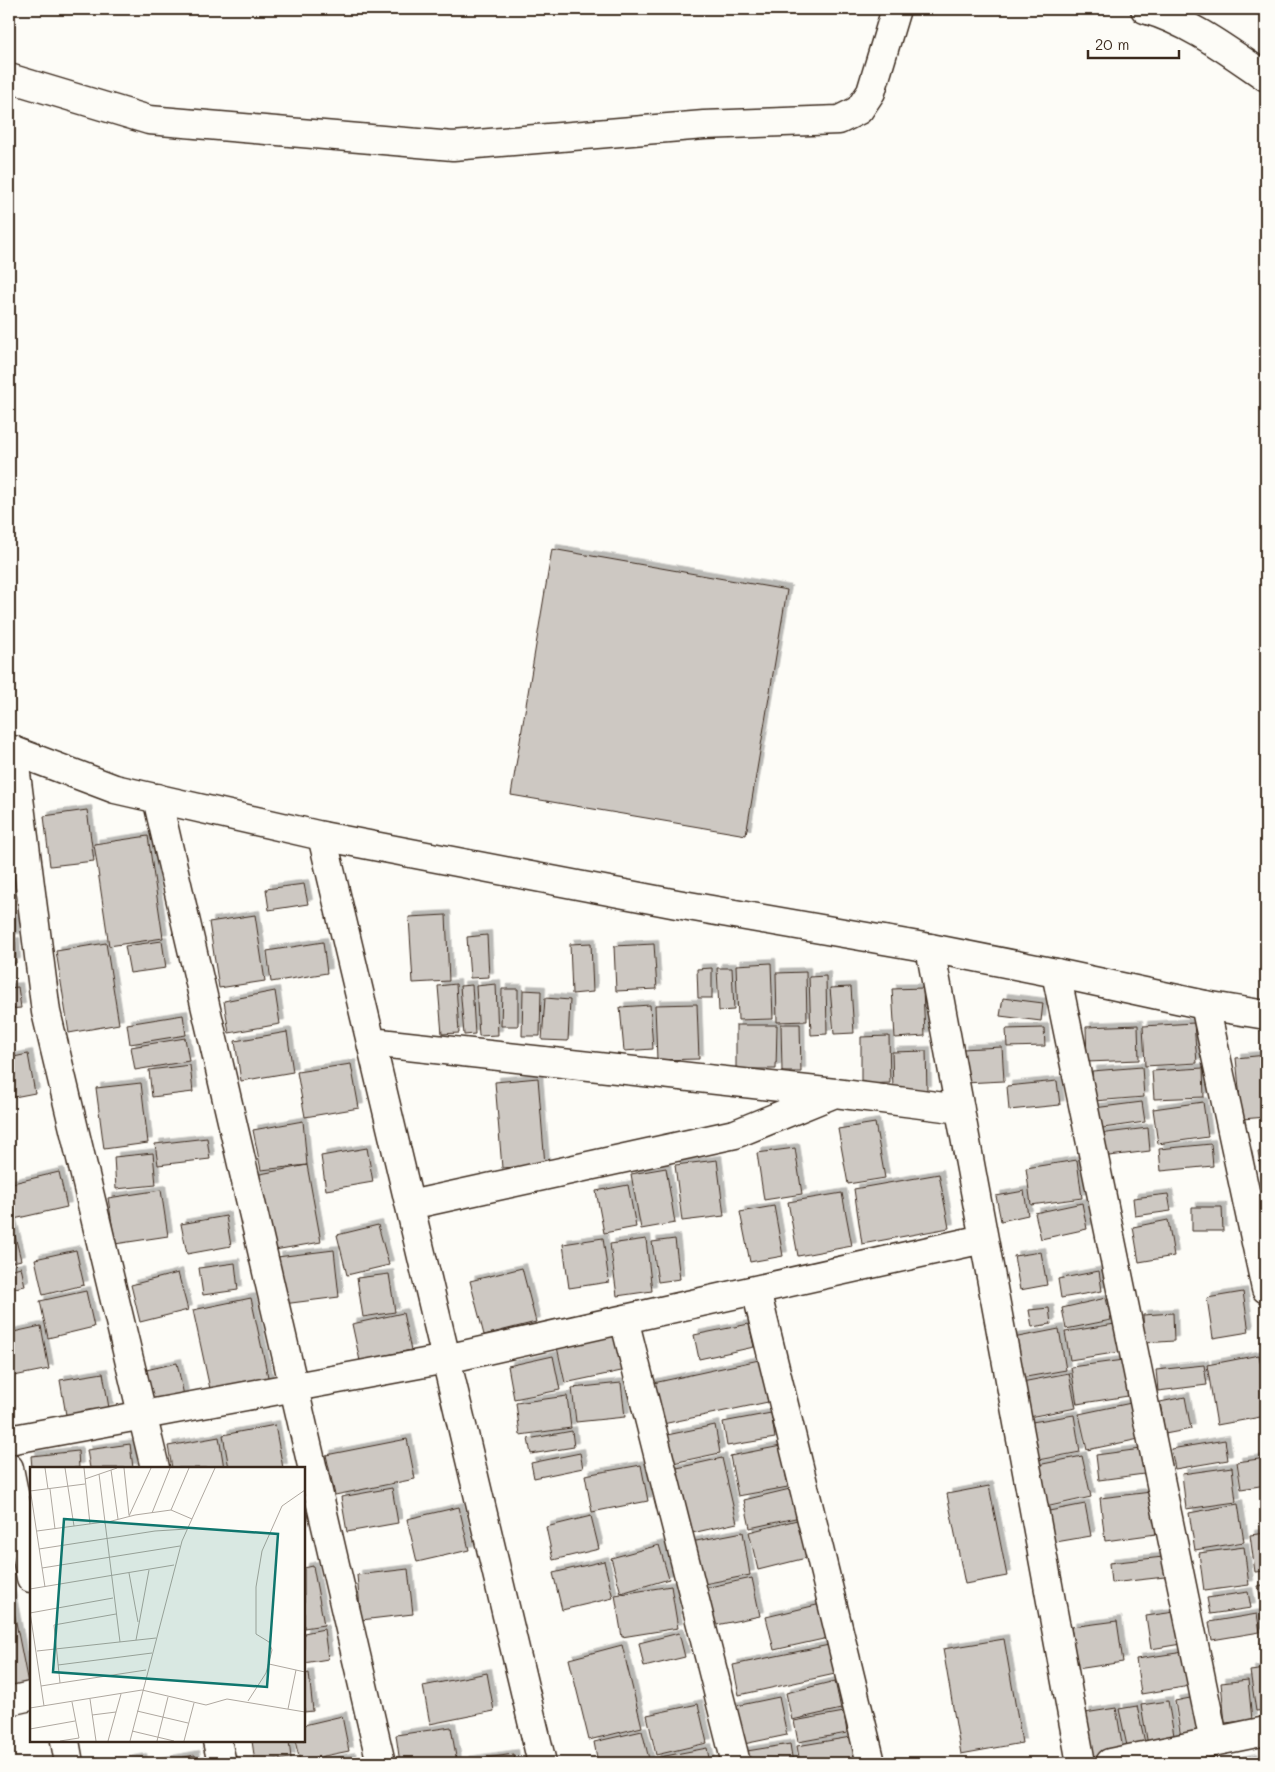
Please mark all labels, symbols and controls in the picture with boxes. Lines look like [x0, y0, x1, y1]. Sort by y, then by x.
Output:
scale bar [1088, 28, 1179, 60]
text: 20 m [1095, 34, 1129, 54]
inset map [30, 1467, 305, 1742]

